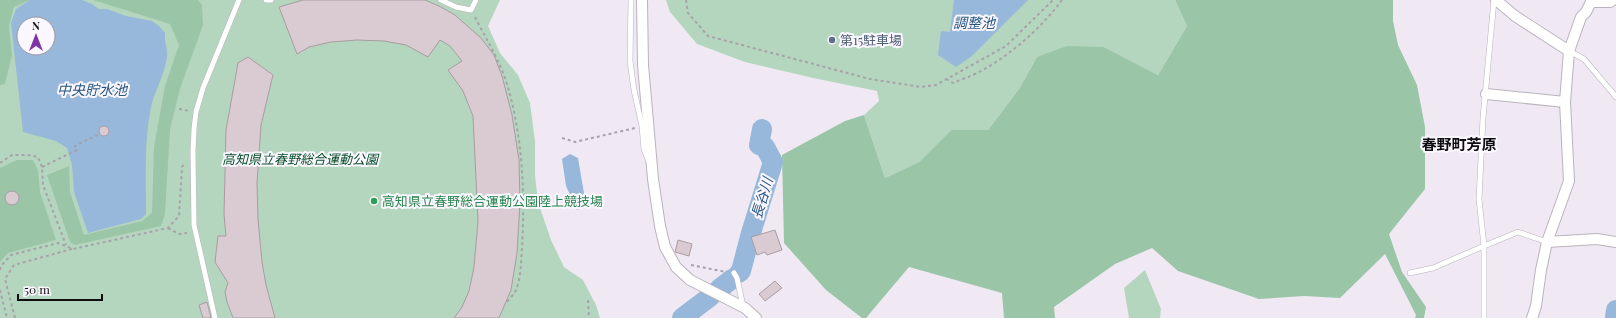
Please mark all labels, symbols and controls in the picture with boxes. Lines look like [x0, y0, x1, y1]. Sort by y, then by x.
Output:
water label: 調整池 [953, 13, 997, 32]
north arrow [16, 16, 56, 56]
text: N [32, 18, 40, 33]
place label: 第15駐車場 [840, 31, 902, 48]
marker: 第15駐車場 [827, 35, 837, 45]
water label: 中央貯水池 [57, 80, 129, 99]
district label: 春野町芳原 [1421, 134, 1497, 154]
park label: 高知県立春野総合運動公園 [222, 150, 380, 167]
water label: 長谷川 [746, 173, 777, 221]
place label: 高知県立春野総合運動公園陸上競技場 [382, 192, 603, 209]
marker: 高知県立春野総合運動公園陸上競技場 [369, 196, 379, 206]
scale bar [18, 276, 102, 302]
text: 50 m [24, 281, 50, 297]

